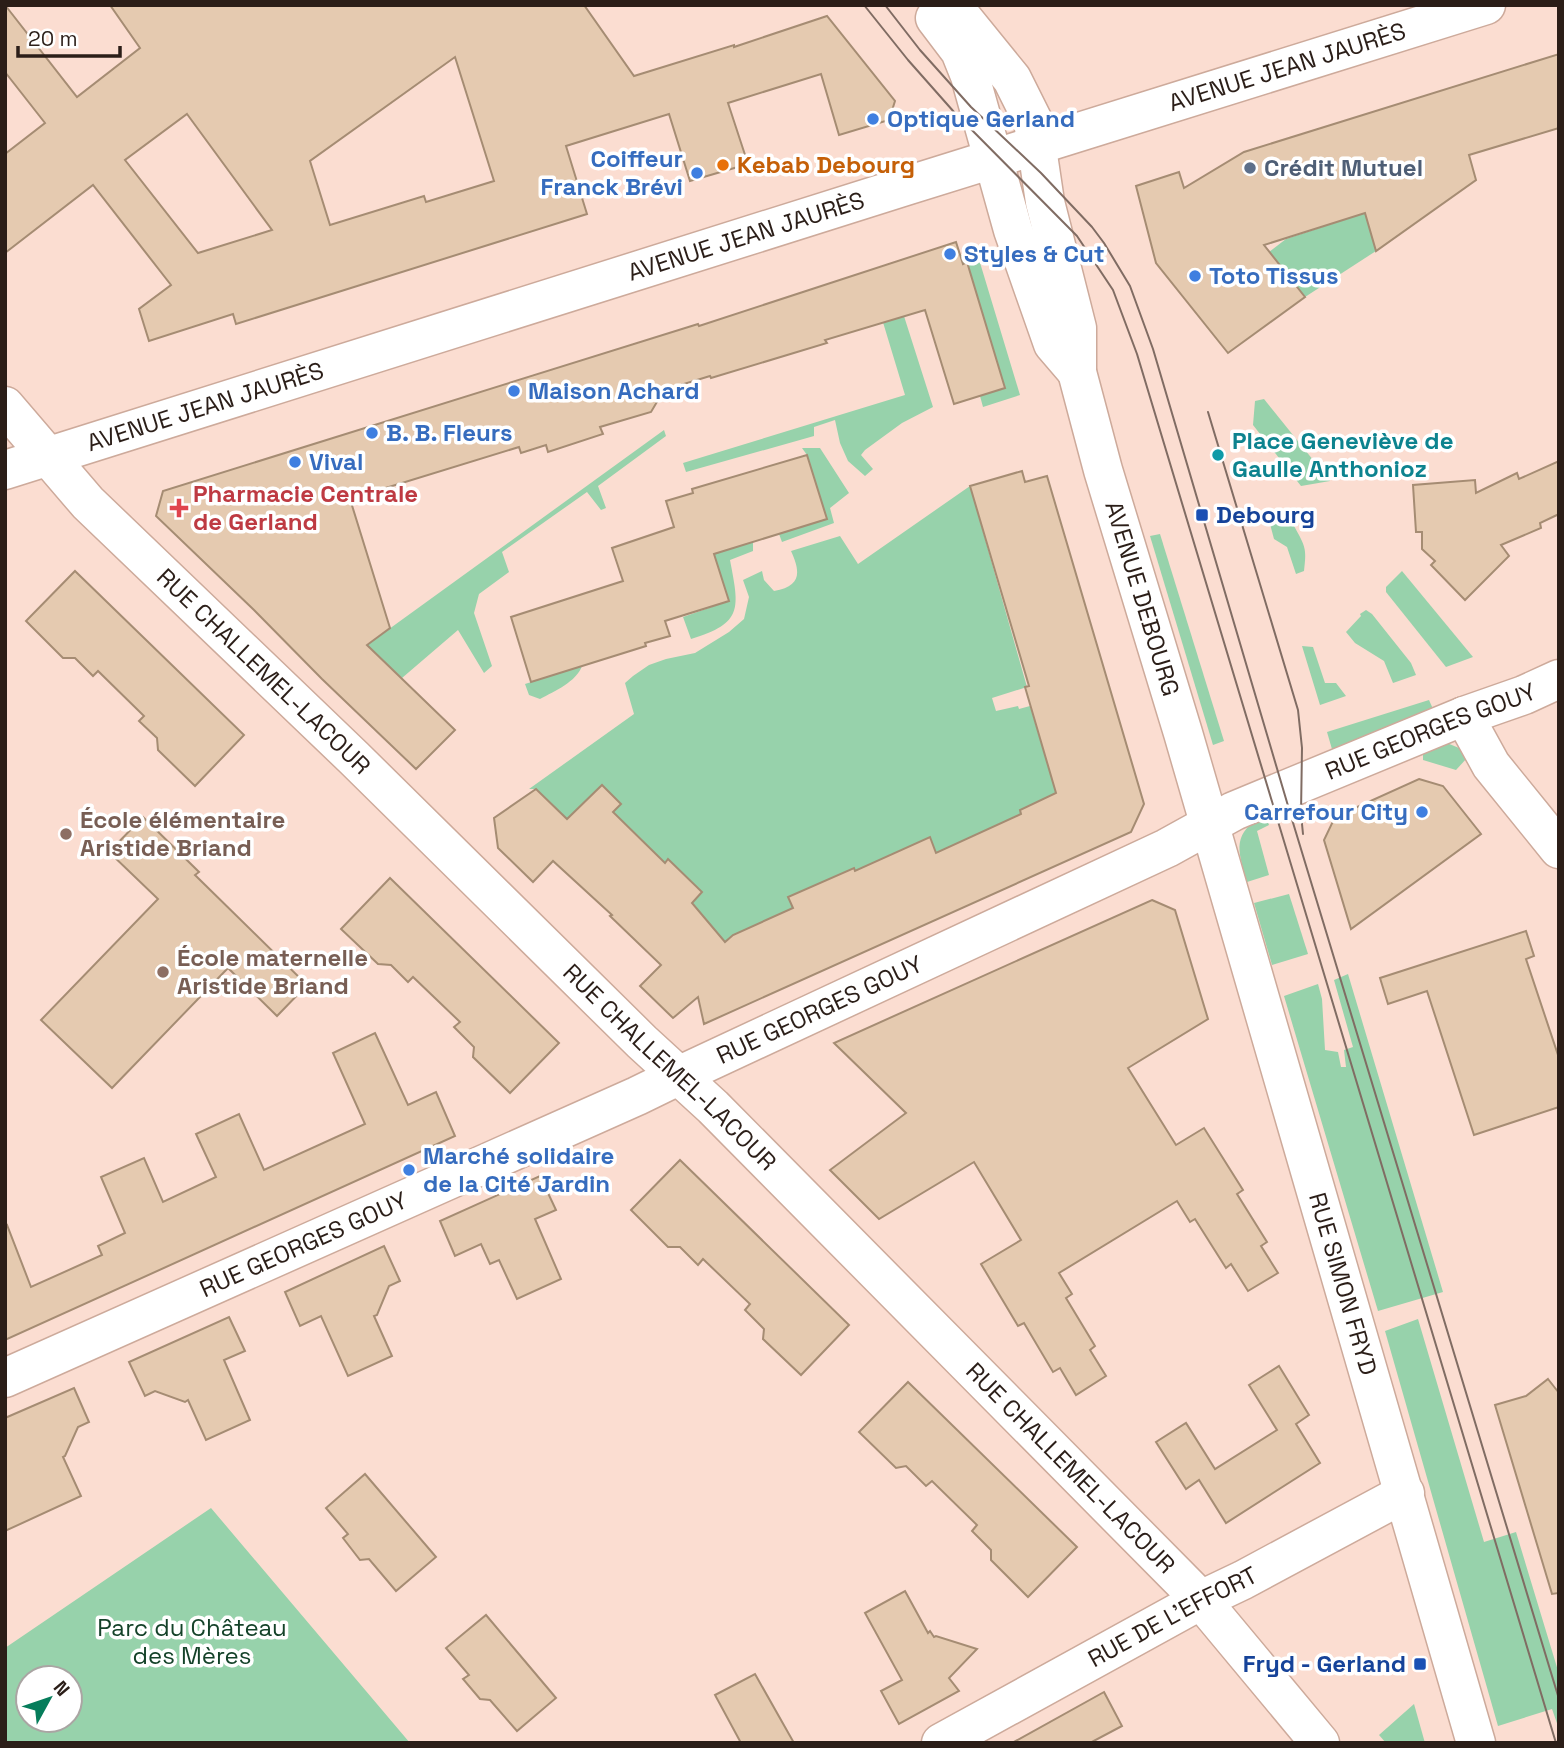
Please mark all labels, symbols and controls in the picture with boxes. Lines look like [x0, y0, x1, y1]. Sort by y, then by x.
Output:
scale bar [18, 14, 119, 58]
street label: AVENUE JEAN JAURÈS [1165, 15, 1409, 118]
text: 20 m [28, 25, 78, 52]
place label: Optique Gerland [887, 103, 1075, 134]
marker: Optique Gerland [865, 111, 881, 127]
place label: Coiffeur Franck Brévi [541, 143, 683, 202]
place label: Kebab Debourg [737, 149, 915, 180]
place label: Crédit Mutuel [1264, 152, 1423, 183]
marker: Kebab Debourg [715, 157, 731, 173]
marker: Crédit Mutuel [1242, 160, 1258, 176]
marker: Coiffeur Franck Brévi [689, 165, 705, 181]
street label: AVENUE JEAN JAURÈS [624, 184, 868, 288]
place label: Styles & Cut [964, 238, 1105, 269]
marker: Styles & Cut [942, 246, 958, 262]
place label: Toto Tissus [1209, 260, 1338, 291]
marker: Toto Tissus [1187, 268, 1203, 284]
street label: AVENUE JEAN JAURÈS [83, 355, 327, 458]
place label: Maison Achard [528, 375, 700, 406]
marker: Maison Achard [506, 383, 522, 399]
place label: B. B. Fleurs [386, 417, 513, 448]
marker: B. B. Fleurs [364, 425, 380, 441]
place label: Place Geneviève de Gaulle Anthonioz [1232, 425, 1454, 484]
place label: Vival [309, 446, 363, 477]
marker: Place Geneviève de Gaulle Anthonioz [1210, 447, 1226, 463]
marker: Vival [287, 454, 303, 470]
place label: Pharmacie Centrale de Gerland [193, 478, 418, 537]
street label: AVENUE DEBOURG [1098, 497, 1187, 700]
place label: Debourg [1216, 499, 1315, 530]
marker: Pharmacie Centrale de Gerland [171, 500, 187, 516]
marker: Debourg [1194, 507, 1210, 523]
street label: RUE CHALLEMEL-LACOUR [151, 561, 378, 781]
street label: RUE GEORGES GOUY [1320, 675, 1541, 787]
place label: Carrefour City [1244, 796, 1408, 827]
place label: École élémentaire Aristide Briand [80, 804, 285, 863]
marker: Carrefour City [1414, 804, 1430, 820]
marker: École élémentaire Aristide Briand [58, 826, 74, 842]
place label: École maternelle Aristide Briand [177, 942, 368, 1001]
street label: RUE GEORGES GOUY [711, 948, 928, 1071]
street label: RUE CHALLEMEL-LACOUR [557, 957, 783, 1177]
marker: École maternelle Aristide Briand [155, 964, 171, 980]
place label: Marché solidaire de la Cité Jardin [423, 1140, 614, 1199]
marker: Marché solidaire de la Cité Jardin [401, 1162, 417, 1178]
street label: RUE GEORGES GOUY [195, 1184, 412, 1304]
street label: RUE SIMON FRYD [1302, 1189, 1384, 1379]
street label: RUE CHALLEMEL-LACOUR [960, 1356, 1182, 1580]
street label: RUE DE L'EFFORT [1083, 1559, 1263, 1674]
park label: Parc du Château des Mères [97, 1612, 287, 1671]
place label: Fryd - Gerland [1243, 1648, 1406, 1679]
marker: Fryd - Gerland [1412, 1656, 1428, 1672]
north arrow [14, 1664, 84, 1734]
text: N [48, 1675, 75, 1701]

